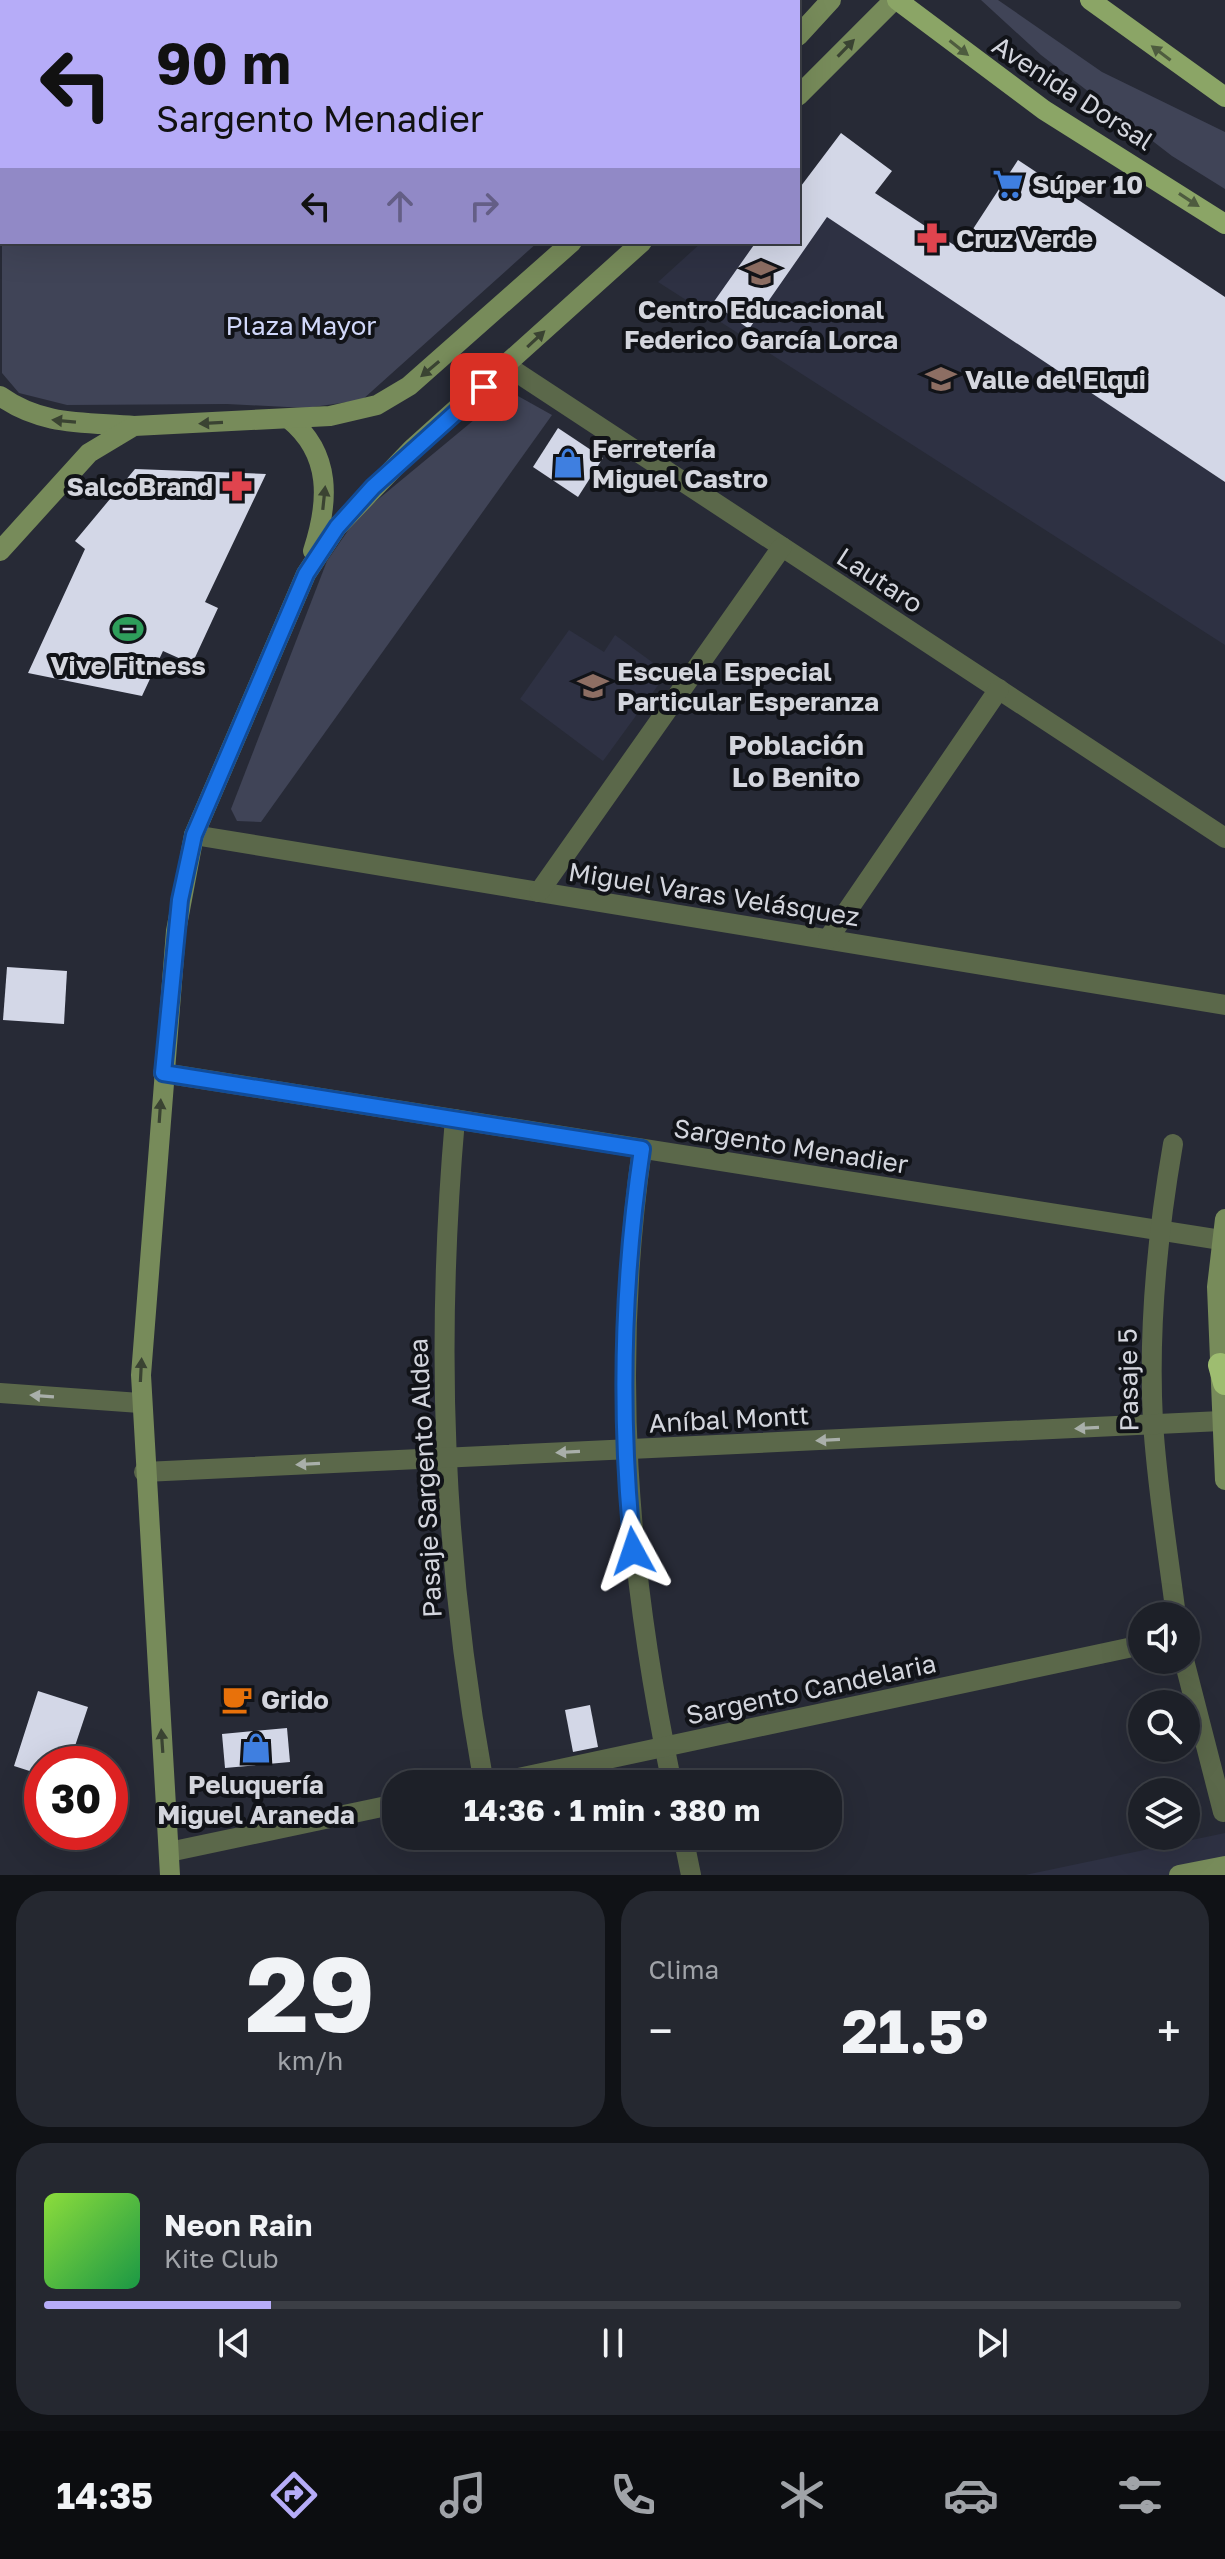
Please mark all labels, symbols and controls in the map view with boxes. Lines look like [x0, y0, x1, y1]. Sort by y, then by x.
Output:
text: 90 m [156, 29, 291, 96]
street label: Avenida Dorsal [987, 29, 1159, 157]
icon: left [24, 32, 128, 136]
one-way arrow [837, 39, 855, 58]
one-way arrow [949, 39, 969, 55]
one-way arrow [1150, 46, 1171, 62]
text: Sargento Menadier [156, 97, 484, 140]
supermarket icon: Súper 10 [991, 167, 1025, 201]
place label: Súper 10 [1032, 169, 1143, 200]
icon: left [294, 184, 338, 228]
icon: ahead [378, 184, 422, 228]
icon: right [462, 184, 506, 228]
one-way arrow [1178, 193, 1200, 207]
pharmacy icon: Cruz Verde [915, 221, 949, 255]
place label: Cruz Verde [956, 223, 1093, 254]
school or university icon: Centro Educacional Federico García Lorca [744, 256, 778, 290]
place label: Centro Educacional Federico García Lorca [624, 294, 898, 355]
park label: Plaza Mayor [226, 310, 376, 341]
one-way arrow [527, 331, 546, 349]
pin [450, 353, 518, 421]
one-way arrow [420, 360, 440, 377]
school or university icon: Valle del Elqui [924, 362, 958, 396]
place label: Valle del Elqui [965, 364, 1146, 395]
icon: arrive [462, 365, 506, 409]
one-way arrow [51, 414, 76, 427]
one-way arrow [198, 416, 223, 429]
place label: Ferretería Miguel Castro [592, 433, 768, 494]
shop icon: Ferretería Miguel Castro [551, 446, 585, 480]
pharmacy icon: SalcoBrand [220, 469, 254, 503]
place label: SalcoBrand [66, 471, 213, 502]
one-way arrow [317, 485, 330, 510]
street label: Lautaro [831, 541, 929, 619]
sports icon: Vive Fitness [111, 612, 145, 646]
place label: Vive Fitness [50, 650, 206, 681]
place label: Escuela Especial Particular Esperanza [617, 656, 879, 717]
school or university icon: Escuela Especial Particular Esperanza [576, 669, 610, 703]
district label: Población Lo Benito [728, 728, 864, 793]
street label: Miguel Varas Velásquez [566, 856, 862, 932]
one-way arrow [154, 1098, 167, 1123]
street label: Sargento Menadier [672, 1112, 910, 1180]
street label: Pasaje 5 [1112, 1328, 1144, 1432]
street label: Pasaje Sargento Aldea [402, 1338, 448, 1618]
one-way arrow [135, 1357, 148, 1382]
one-way arrow [29, 1389, 54, 1402]
street label: Aníbal Montt [648, 1399, 810, 1439]
one-way arrow [1074, 1421, 1099, 1434]
one-way arrow [815, 1434, 840, 1447]
one-way arrow [555, 1446, 580, 1459]
one-way arrow [295, 1458, 320, 1471]
position arrow [591, 1509, 675, 1593]
map controls [1128, 1602, 1200, 1850]
button: sound [1128, 1602, 1200, 1674]
street label: Sargento Candelaria [683, 1647, 939, 1731]
cafe icon: Grido [220, 1682, 254, 1716]
place label: Grido [261, 1684, 329, 1715]
button: search [1128, 1690, 1200, 1762]
one-way arrow [155, 1728, 168, 1753]
shop icon: Peluquería Miguel Araneda [239, 1731, 273, 1765]
speed limit sign: 30 [24, 1746, 128, 1850]
place label: Peluquería Miguel Araneda [157, 1769, 355, 1830]
button: layers [1128, 1778, 1200, 1850]
text: 14:36 · 1 min · 380 m [464, 1792, 760, 1828]
text: 29 [246, 1930, 375, 2055]
text: Clima [649, 1954, 719, 1985]
text: 21.5° [841, 1994, 988, 2066]
text: − [649, 2004, 673, 2057]
text: + [1157, 2004, 1181, 2057]
text: km/h [277, 2045, 343, 2076]
text: Neon Rain [164, 2207, 312, 2243]
text: Kite Club [164, 2243, 279, 2274]
icon: previous [212, 2321, 256, 2365]
icon: pause [591, 2321, 635, 2365]
icon: next [970, 2321, 1014, 2365]
icon: directions [266, 2467, 322, 2523]
icon: music [435, 2467, 491, 2523]
icon: phone [605, 2467, 661, 2523]
icon: climate [774, 2467, 830, 2523]
icon: car [943, 2467, 999, 2523]
icon: filters [1112, 2467, 1168, 2523]
text: 14:35 [57, 2474, 153, 2517]

